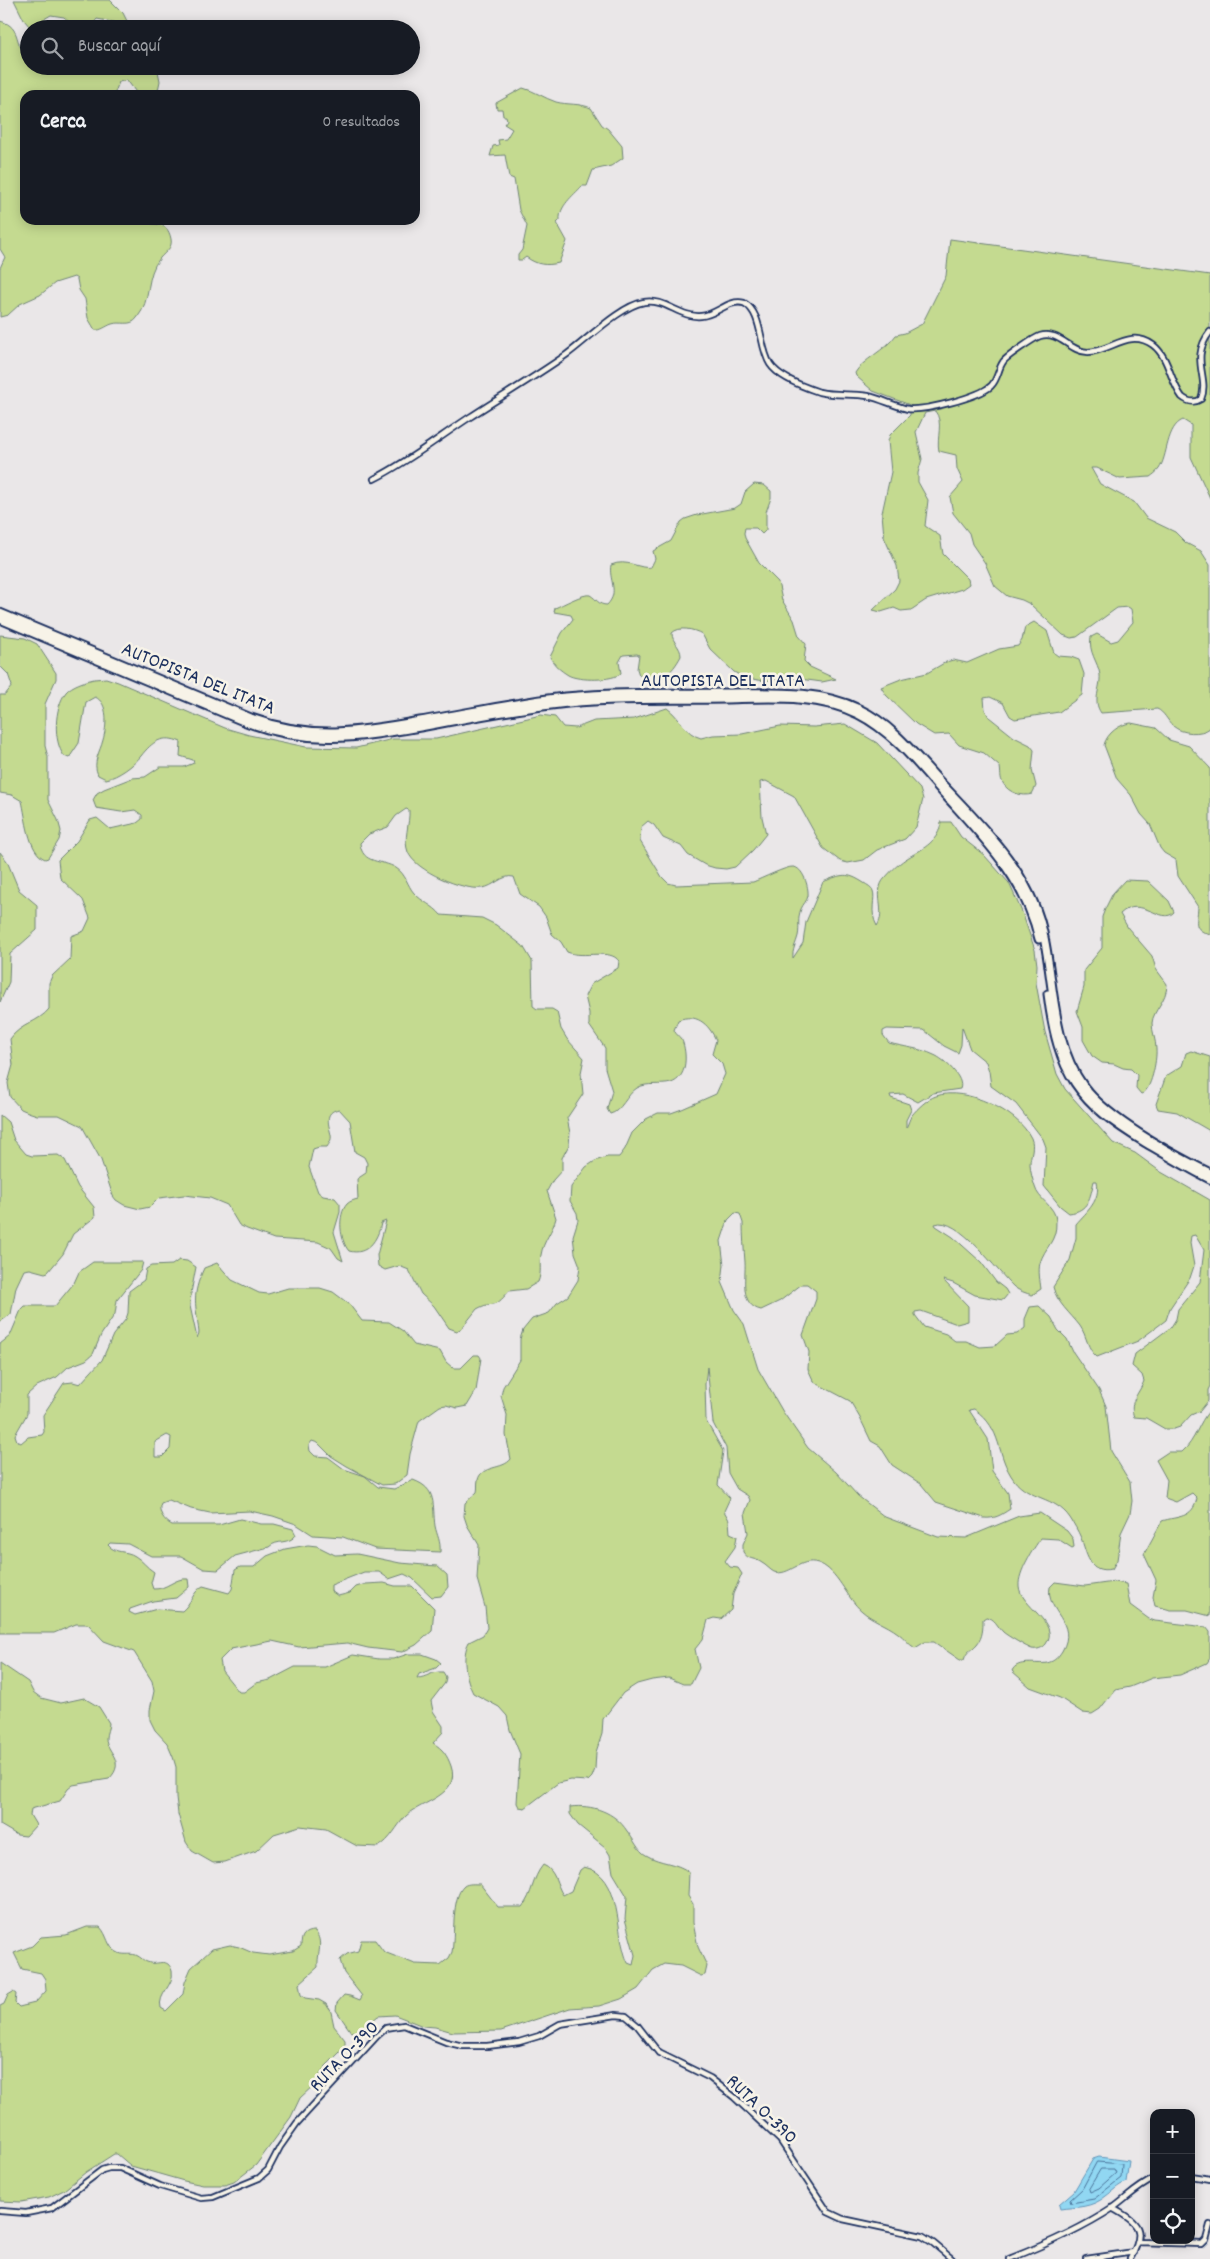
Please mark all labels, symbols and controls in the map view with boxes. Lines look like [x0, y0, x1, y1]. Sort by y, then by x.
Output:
search box [20, 20, 420, 75]
icon: search [38, 34, 66, 62]
text: Buscar aquí [78, 34, 160, 61]
text: Cerca [40, 108, 86, 138]
text: 0 resultados [322, 111, 400, 134]
street label: AUTOPISTA DEL ITATA [117, 636, 279, 723]
street label: AUTOPISTA DEL ITATA [641, 668, 805, 696]
street label: RUTA O-390 [304, 2015, 387, 2099]
street label: RUTA O-390 [719, 2069, 803, 2152]
map controls [1150, 2109, 1195, 2244]
button: + [1150, 2109, 1195, 2154]
button: − [1150, 2154, 1195, 2199]
button: locate [1150, 2199, 1195, 2244]

